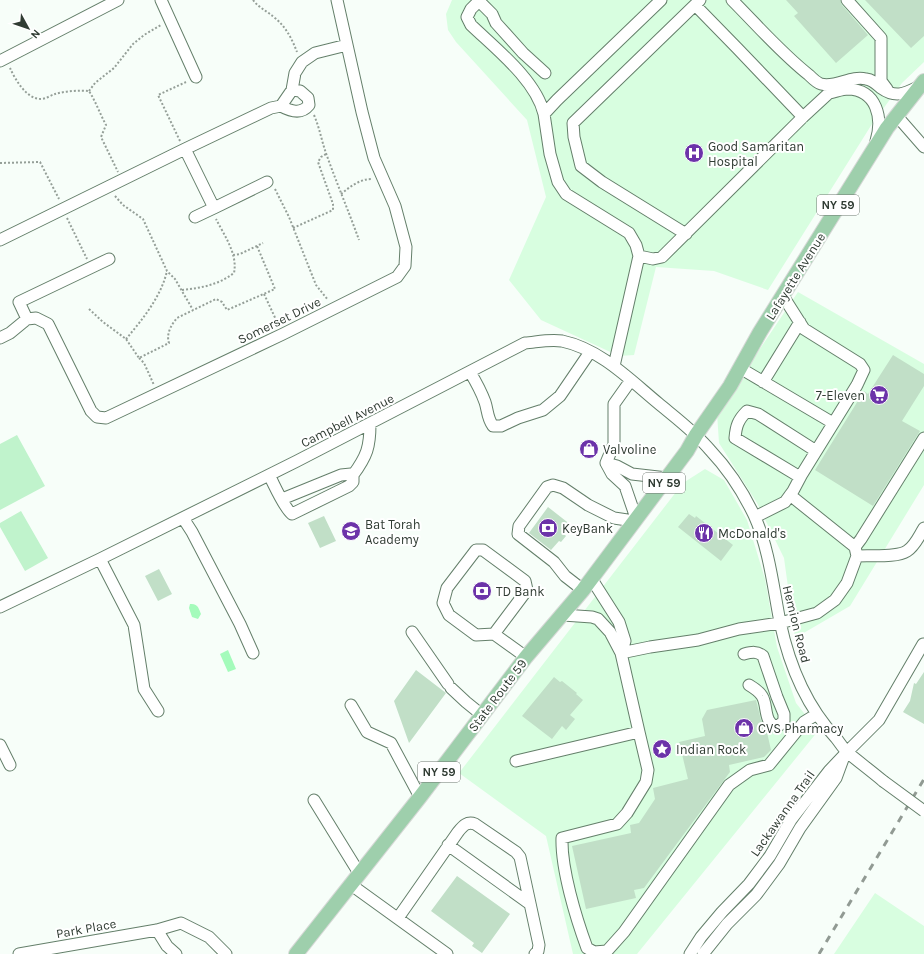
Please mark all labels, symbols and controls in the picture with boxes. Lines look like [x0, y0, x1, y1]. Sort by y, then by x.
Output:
north arrow [8, 8, 48, 48]
text: N [28, 27, 43, 41]
place label: Good Samaritan Hospital [708, 139, 804, 169]
hospital icon: Good Samaritan Hospital [683, 142, 705, 164]
road number: NY 59 [817, 195, 859, 215]
street label: Lafayette Avenue [763, 230, 828, 323]
street label: Somerset Drive [235, 294, 323, 347]
supermarket icon: 7-Eleven [868, 384, 890, 406]
place label: 7-Eleven [816, 388, 865, 403]
street label: Campbell Avenue [298, 390, 397, 450]
shop icon: Valvoline [578, 438, 600, 460]
place label: Valvoline [603, 442, 657, 457]
road number: NY 59 [643, 473, 685, 493]
place label: Bat Torah Academy [365, 517, 421, 547]
bank icon: KeyBank [537, 517, 559, 539]
school or university icon: Bat Torah Academy [340, 520, 362, 542]
place label: KeyBank [562, 521, 613, 536]
restaurant icon: McDonald's [693, 522, 715, 544]
place label: McDonald's [718, 526, 787, 541]
bank icon: TD Bank [471, 580, 493, 602]
place label: TD Bank [496, 584, 545, 599]
street label: Hemion Road [780, 584, 813, 664]
street label: State Route 59 [465, 656, 530, 735]
shop icon: CVS Pharmacy [733, 717, 755, 739]
place label: CVS Pharmacy [758, 721, 843, 736]
place icon: Indian Rock [651, 738, 673, 760]
place label: Indian Rock [676, 742, 746, 757]
road number: NY 59 [418, 762, 460, 782]
street label: Lackawanna Trail [747, 767, 818, 859]
street label: Park Place [55, 916, 118, 941]

